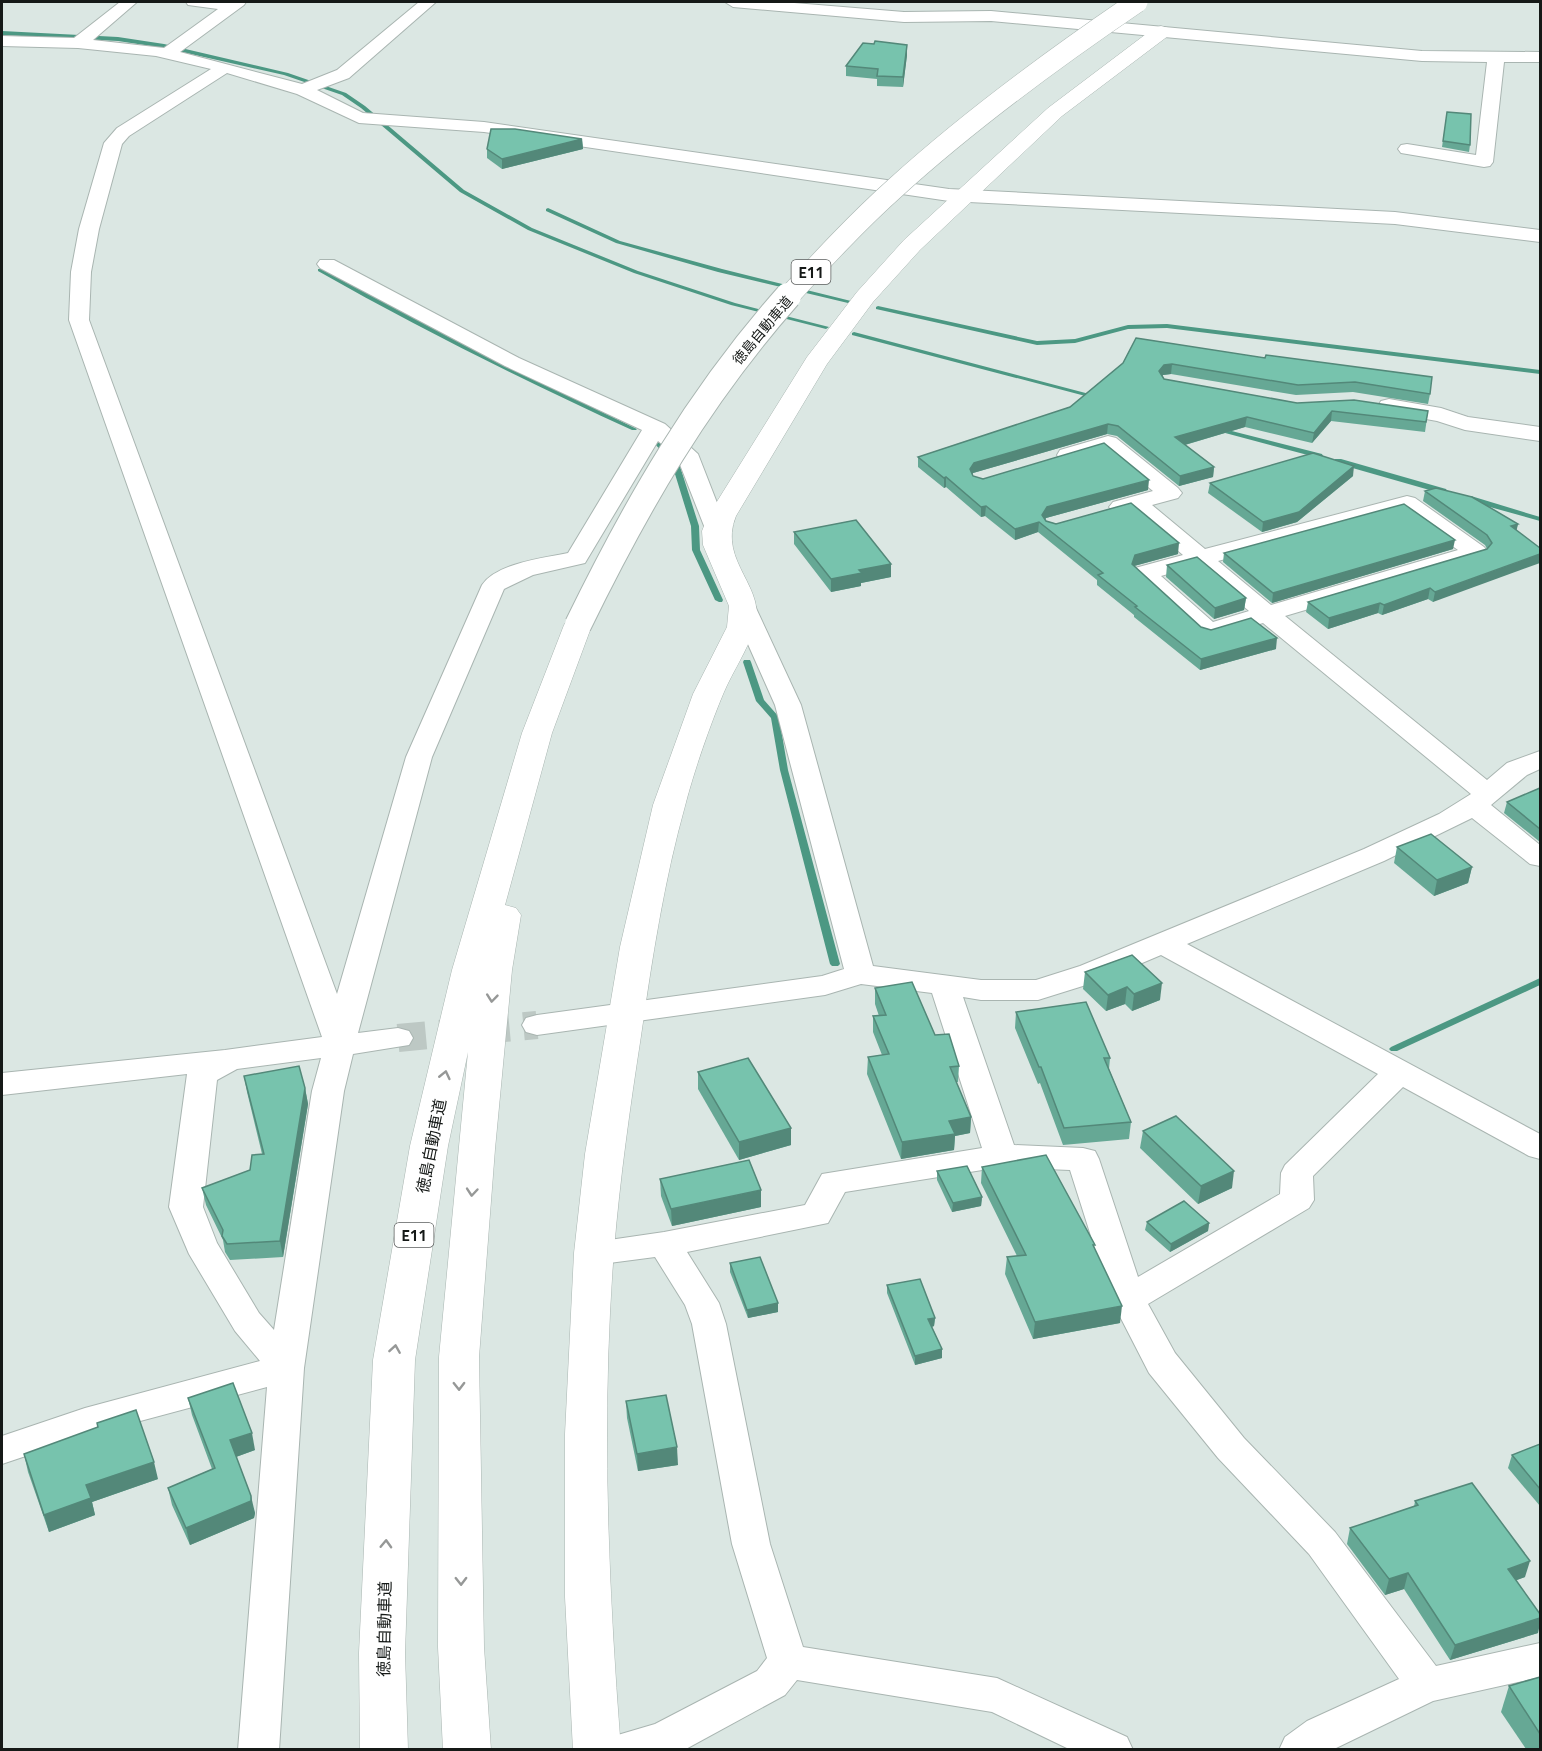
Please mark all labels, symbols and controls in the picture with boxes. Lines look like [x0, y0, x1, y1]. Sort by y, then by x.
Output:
road number: E11 [792, 260, 830, 284]
street label: 徳島自動車道 [727, 291, 797, 369]
one-way arrow [486, 993, 499, 1002]
one-way arrow [438, 1070, 451, 1080]
street label: 徳島自動車道 [410, 1097, 452, 1195]
one-way arrow [466, 1187, 479, 1196]
road number: E11 [394, 1223, 434, 1247]
one-way arrow [389, 1345, 401, 1354]
one-way arrow [453, 1381, 465, 1390]
one-way arrow [380, 1540, 393, 1549]
one-way arrow [455, 1576, 467, 1585]
street label: 徳島自動車道 [371, 1581, 397, 1677]

